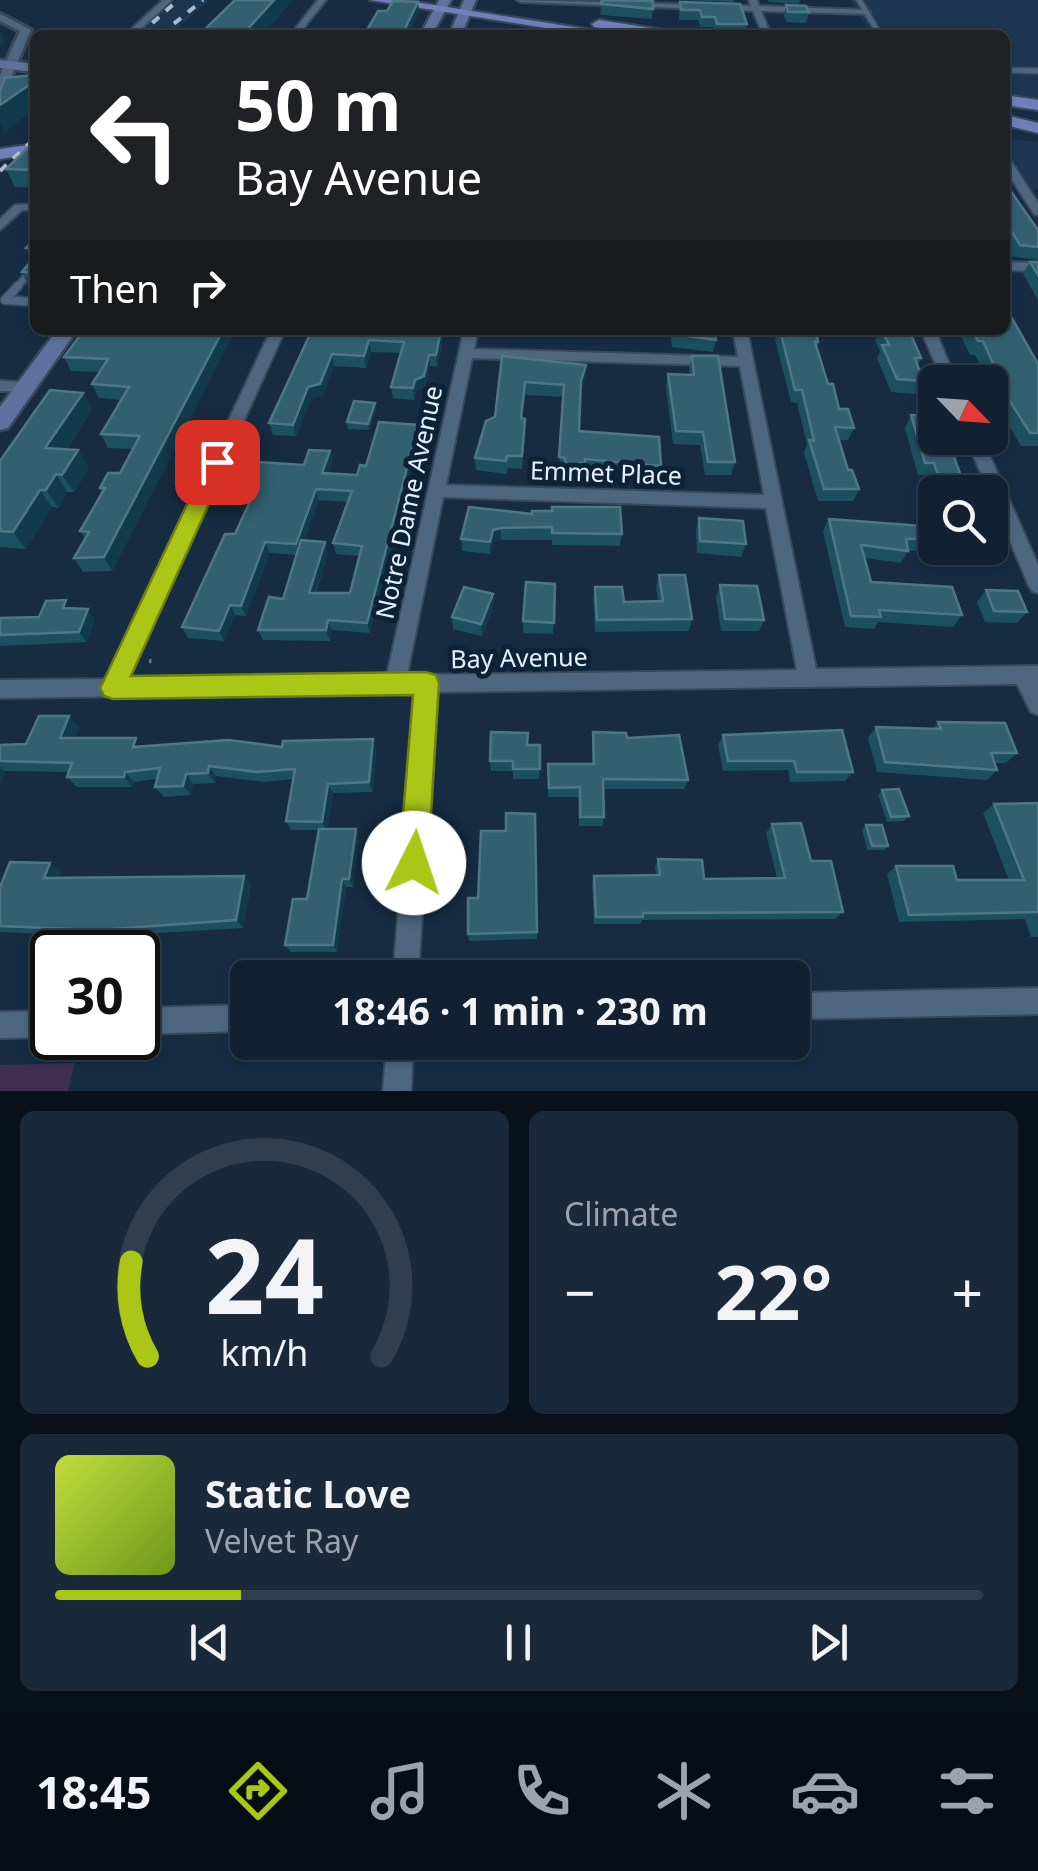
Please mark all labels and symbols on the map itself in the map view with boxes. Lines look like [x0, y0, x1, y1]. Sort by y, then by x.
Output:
north arrow [918, 365, 1008, 455]
street label: Notre Dame Avenue [367, 382, 449, 622]
pin [175, 420, 260, 505]
street label: Emmet Place [529, 452, 683, 492]
street label: Bay Avenue [450, 639, 588, 675]
position arrow [362, 811, 466, 915]
speed limit sign: 30 [30, 930, 160, 1060]

